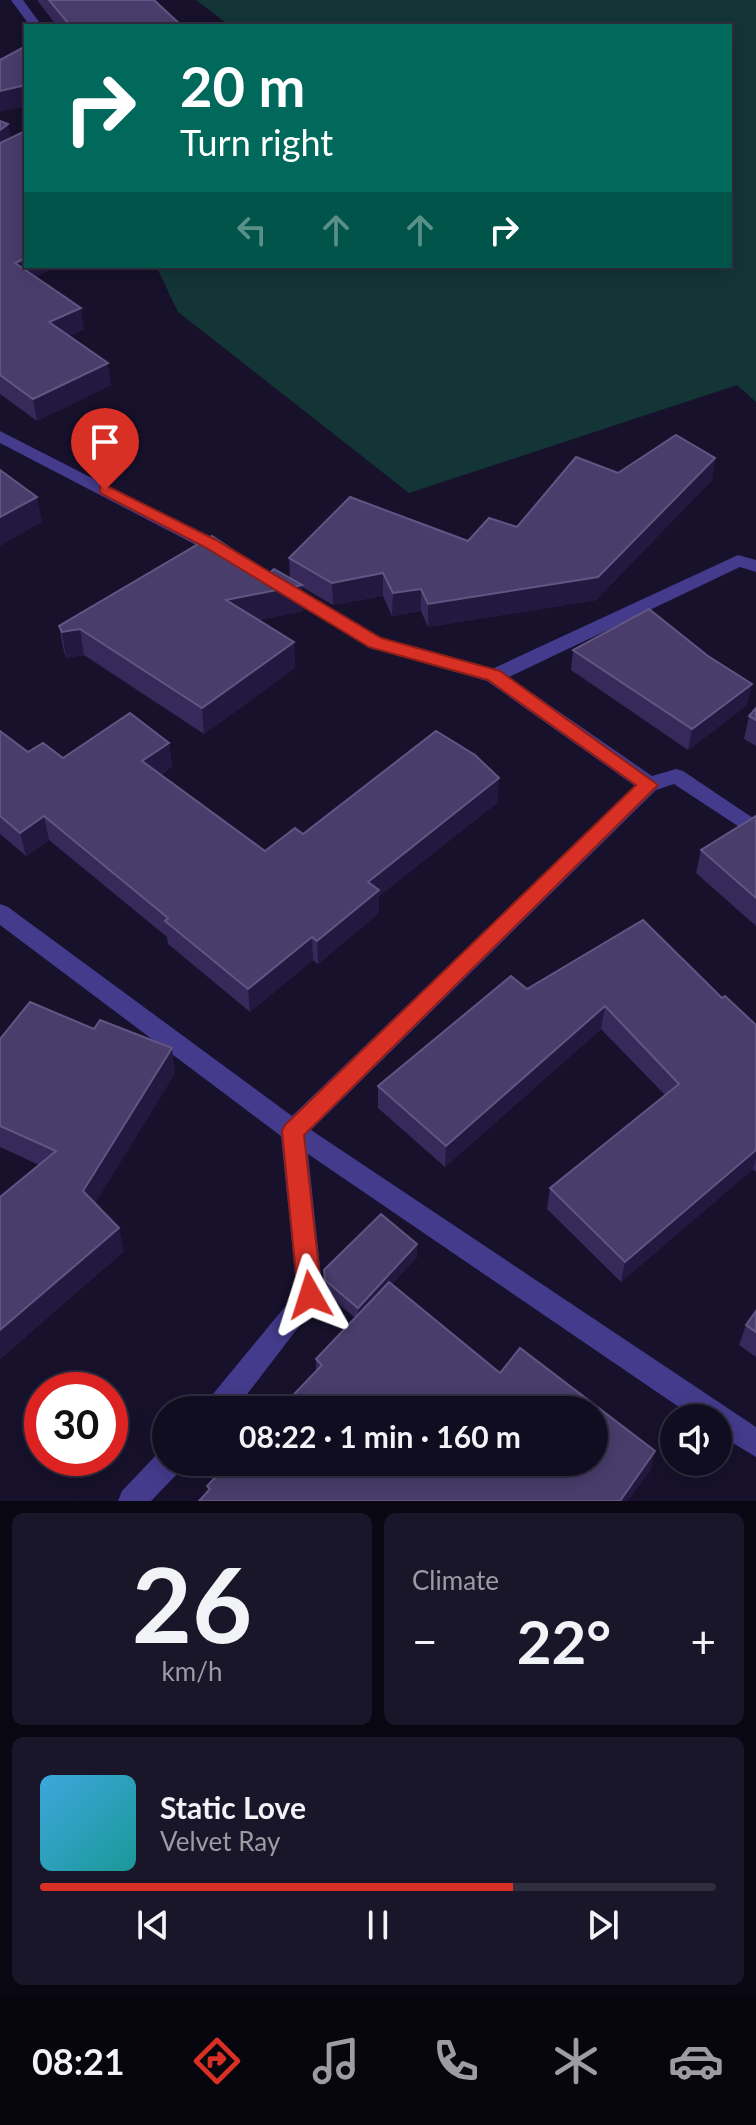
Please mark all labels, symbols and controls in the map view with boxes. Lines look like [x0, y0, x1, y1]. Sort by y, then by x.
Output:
text: 20 m [180, 52, 305, 119]
icon: right [48, 56, 152, 160]
text: Turn right [180, 120, 333, 164]
icon: left [230, 208, 274, 252]
icon: ahead [314, 208, 358, 252]
icon: ahead [398, 208, 442, 252]
icon: right [482, 208, 526, 252]
pin [71, 408, 139, 490]
icon: arrive [83, 420, 127, 464]
position arrow [268, 1253, 352, 1337]
speed limit sign: 30 [24, 1372, 128, 1476]
map controls [660, 1404, 732, 1476]
button: sound [660, 1404, 732, 1476]
text: 08:22 · 1 min · 160 m [239, 1418, 521, 1454]
text: 26 [132, 1540, 252, 1665]
text: Climate [412, 1564, 499, 1596]
text: 22° [517, 1605, 611, 1677]
text: − [412, 1615, 438, 1667]
text: + [690, 1615, 716, 1667]
text: km/h [162, 1655, 222, 1687]
text: Static Love [160, 1789, 306, 1825]
text: Velvet Ray [160, 1825, 280, 1857]
icon: previous [131, 1903, 175, 1947]
icon: pause [356, 1903, 400, 1947]
icon: next [581, 1903, 625, 1947]
icon: directions [189, 2033, 245, 2089]
icon: music [308, 2033, 364, 2089]
icon: phone [428, 2033, 484, 2089]
icon: climate [548, 2033, 604, 2089]
icon: car [668, 2033, 724, 2089]
text: 08:21 [32, 2039, 125, 2083]

